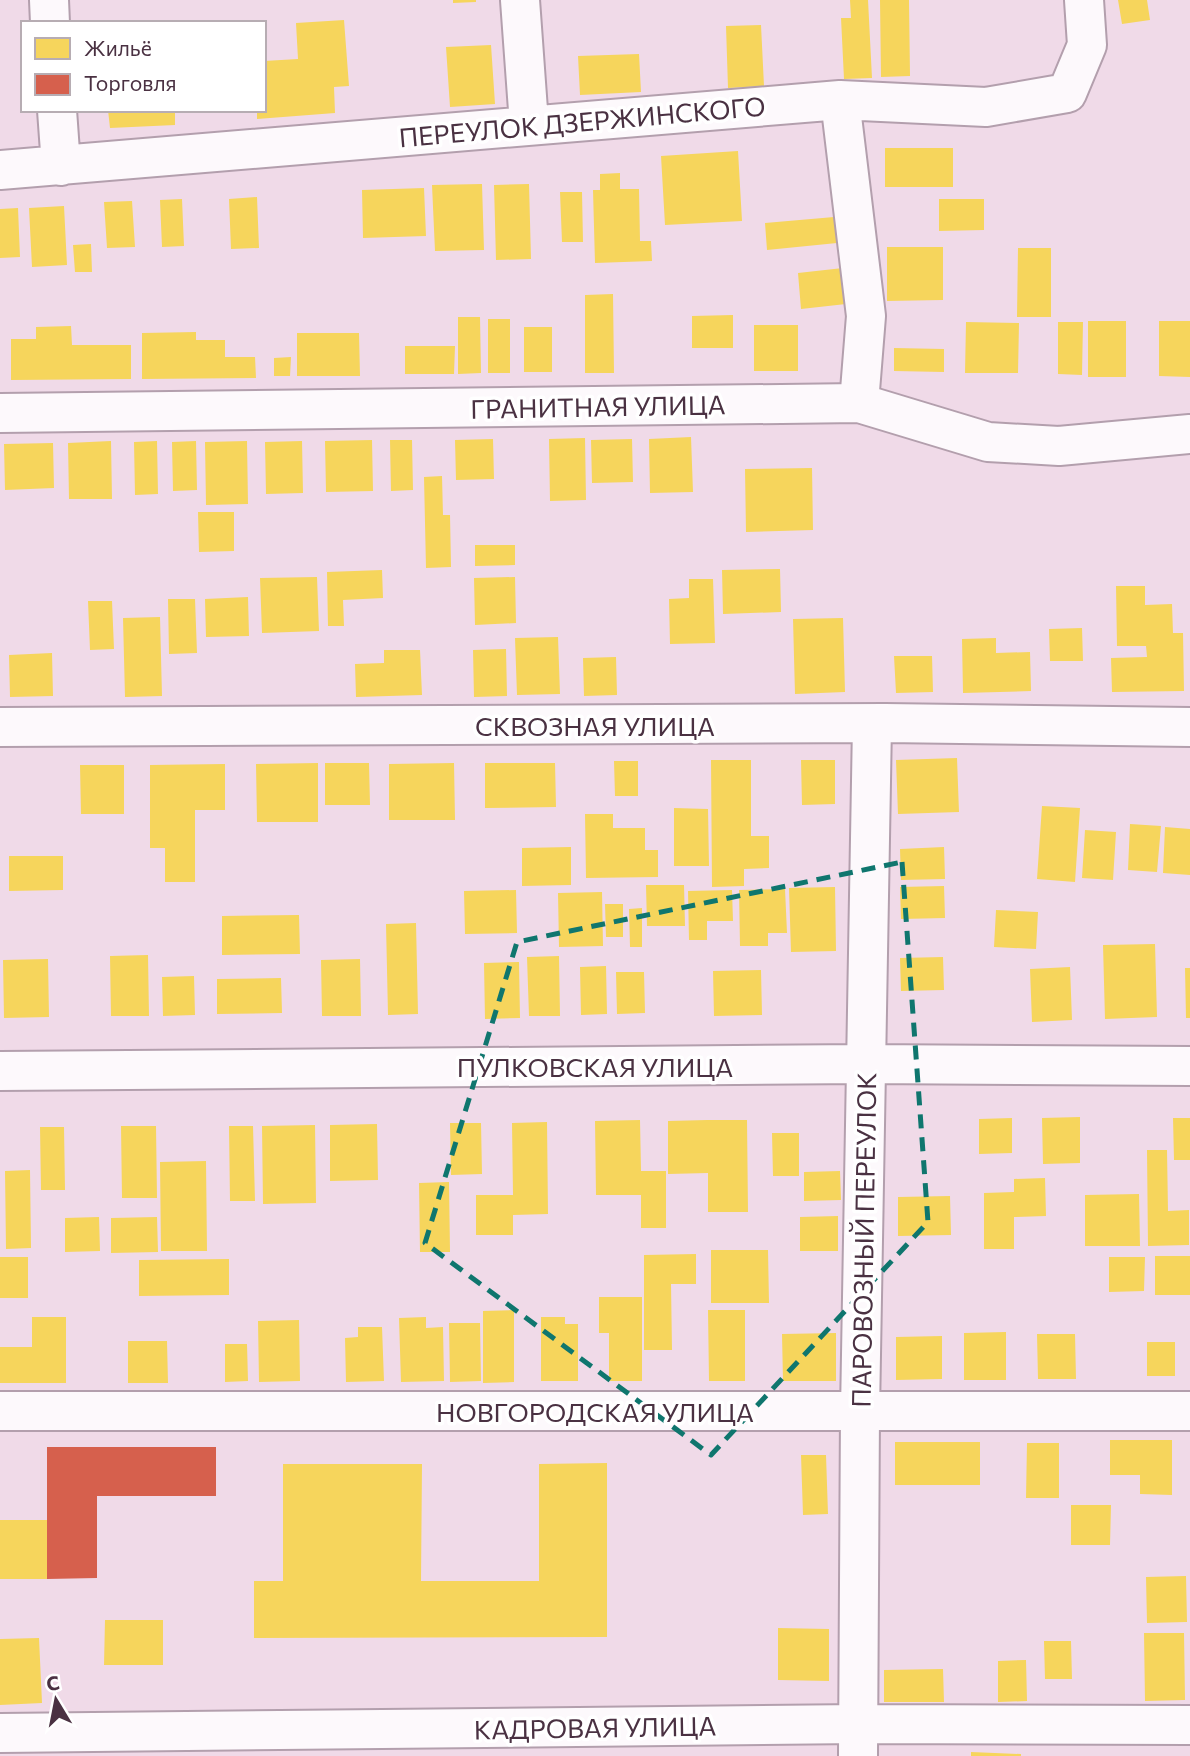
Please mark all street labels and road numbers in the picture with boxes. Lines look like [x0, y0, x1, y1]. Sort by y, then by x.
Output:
street label: ПЕРЕУЛОК ДЗЕРЖИНСКОГО [397, 90, 767, 152]
street label: ГРАНИТНАЯ УЛИЦА [470, 388, 726, 424]
street label: СКВОЗНАЯ УЛИЦА [475, 710, 715, 741]
street label: ПУЛКОВСКАЯ УЛИЦА [457, 1051, 733, 1082]
street label: ПАРОВОЗНЫЙ ПЕРЕУЛОК [845, 1072, 881, 1408]
street label: НОВГОРОДСКАЯ УЛИЦА [436, 1396, 754, 1427]
street label: КАДРОВАЯ УЛИЦА [474, 1709, 717, 1745]

